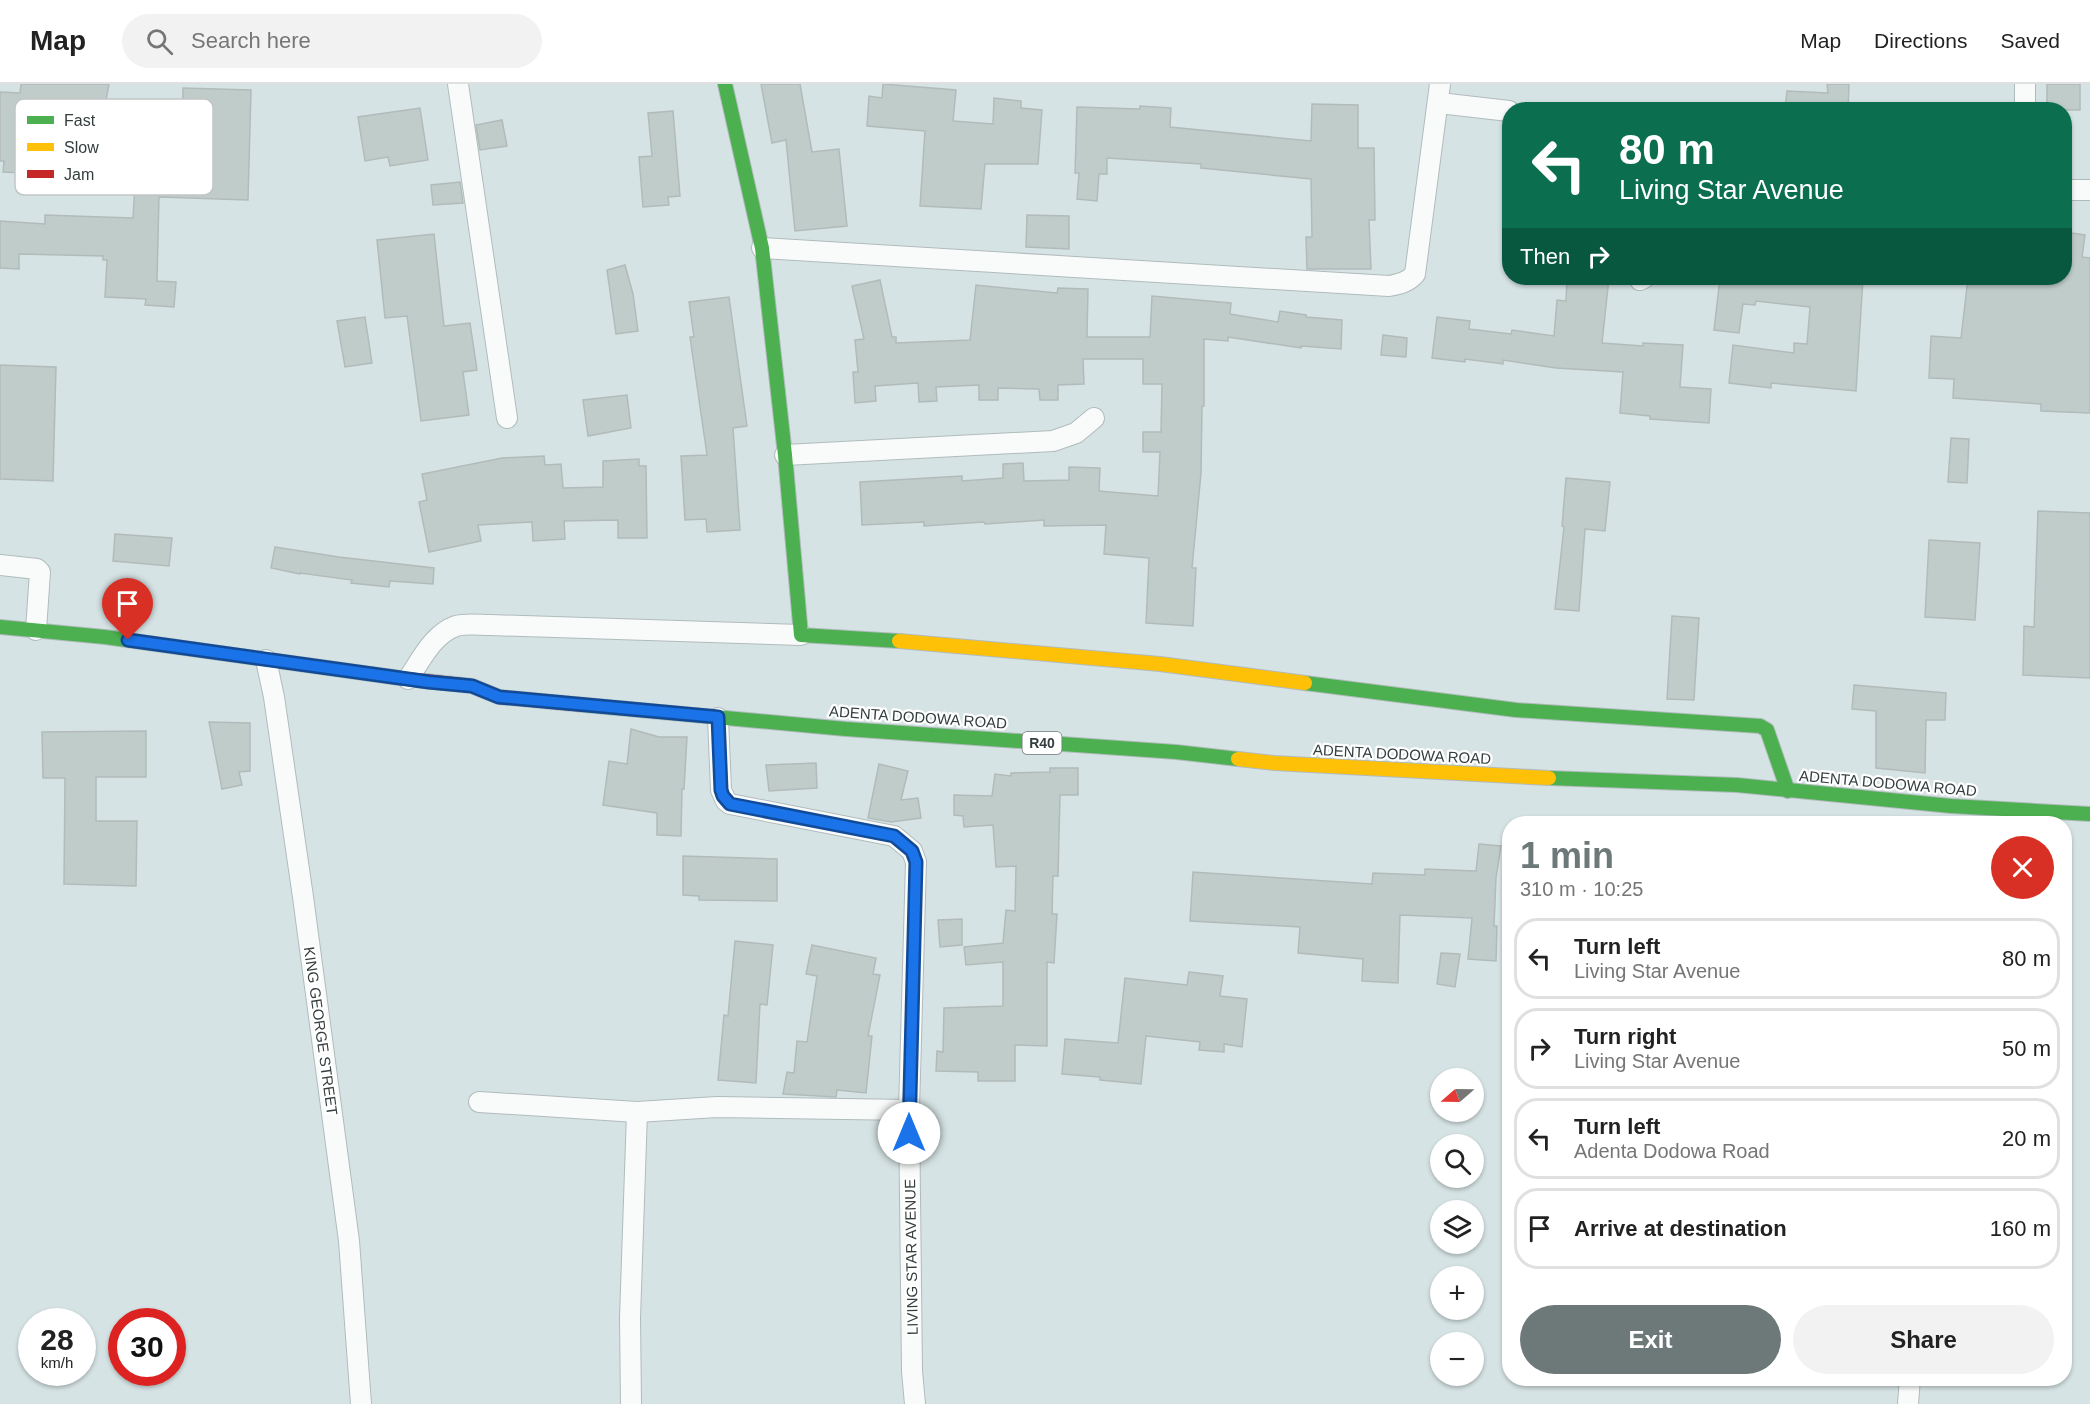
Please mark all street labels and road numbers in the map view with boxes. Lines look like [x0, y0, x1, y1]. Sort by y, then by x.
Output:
street label: ADENTA DODOWA ROAD [828, 702, 1008, 732]
road number: R40 [1022, 732, 1062, 754]
street label: ADENTA DODOWA ROAD [1312, 741, 1492, 767]
street label: ADENTA DODOWA ROAD [1798, 767, 1978, 799]
street label: KING GEORGE STREET [301, 946, 341, 1116]
street label: LIVING STAR AVENUE [901, 1179, 921, 1335]

